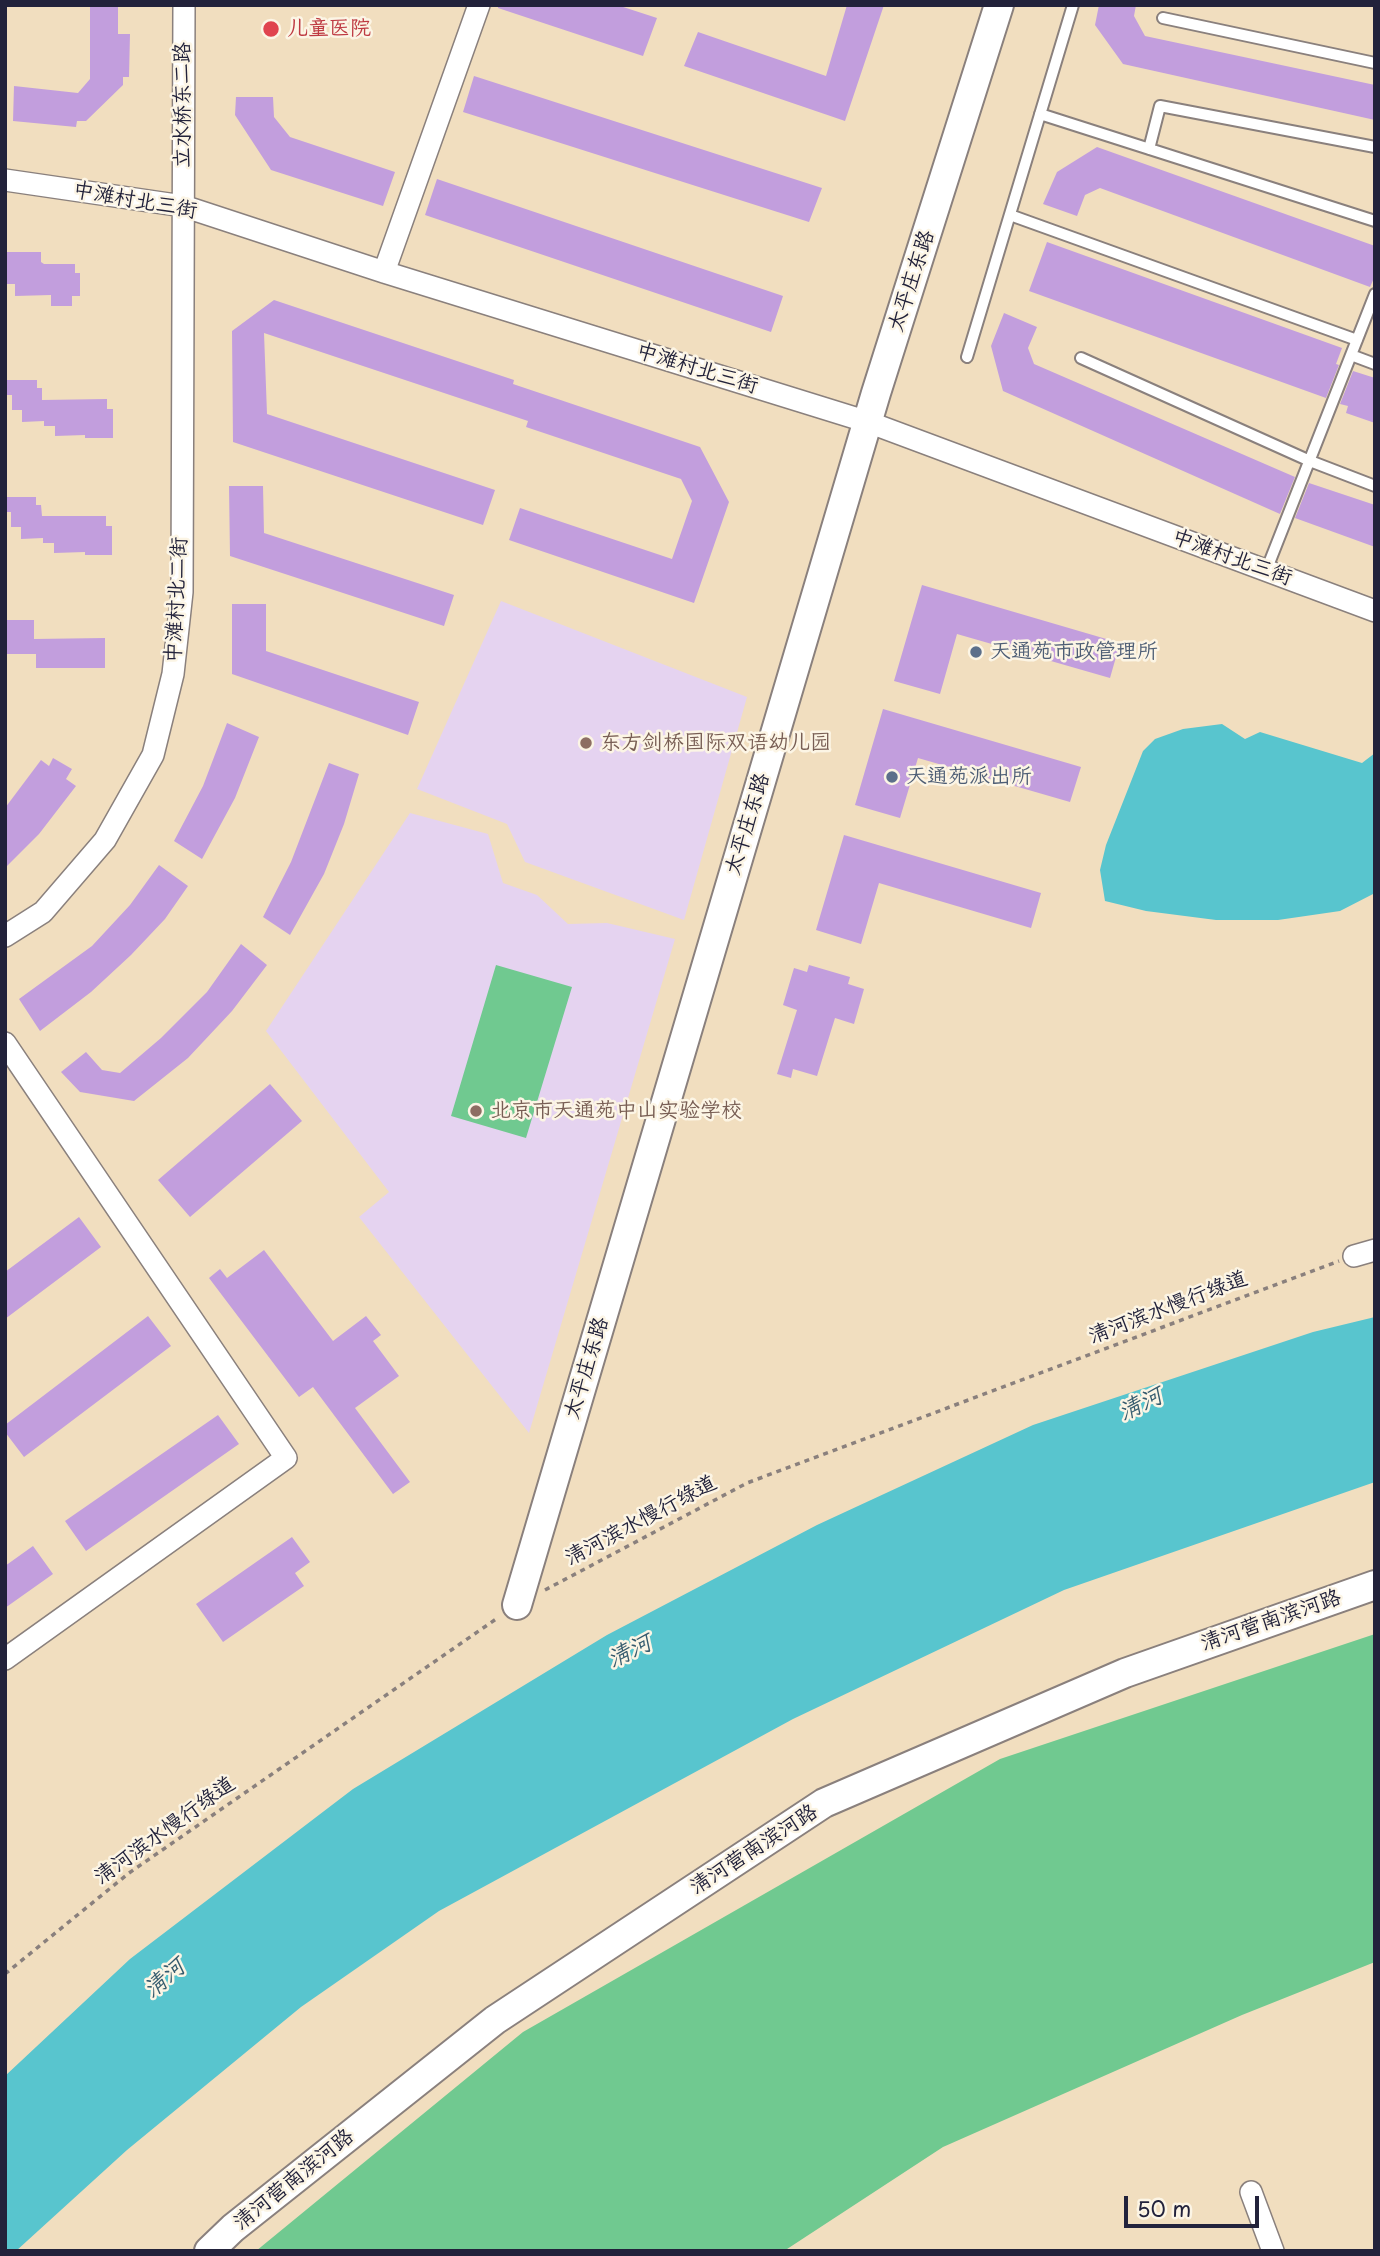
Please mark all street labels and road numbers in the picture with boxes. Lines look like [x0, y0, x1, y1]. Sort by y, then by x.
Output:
street label: 立水桥东二路 [170, 42, 196, 168]
street label: 中滩村北三街 [71, 178, 199, 224]
street label: 太平庄东路 [884, 227, 940, 335]
street label: 中滩村北三街 [633, 339, 761, 399]
street label: 中滩村北三街 [1168, 525, 1296, 591]
street label: 中滩村北二街 [161, 536, 193, 664]
street label: 太平庄东路 [721, 770, 775, 878]
street label: 清河滨水慢行绿道 [1085, 1266, 1251, 1350]
street label: 太平庄东路 [560, 1314, 614, 1422]
street label: 清河滨水慢行绿道 [561, 1470, 721, 1572]
street label: 清河营南滨河路 [1197, 1585, 1345, 1657]
street label: 清河滨水慢行绿道 [90, 1771, 240, 1891]
street label: 清河营南滨河路 [685, 1799, 823, 1901]
street label: 清河营南滨河路 [229, 2124, 359, 2236]

